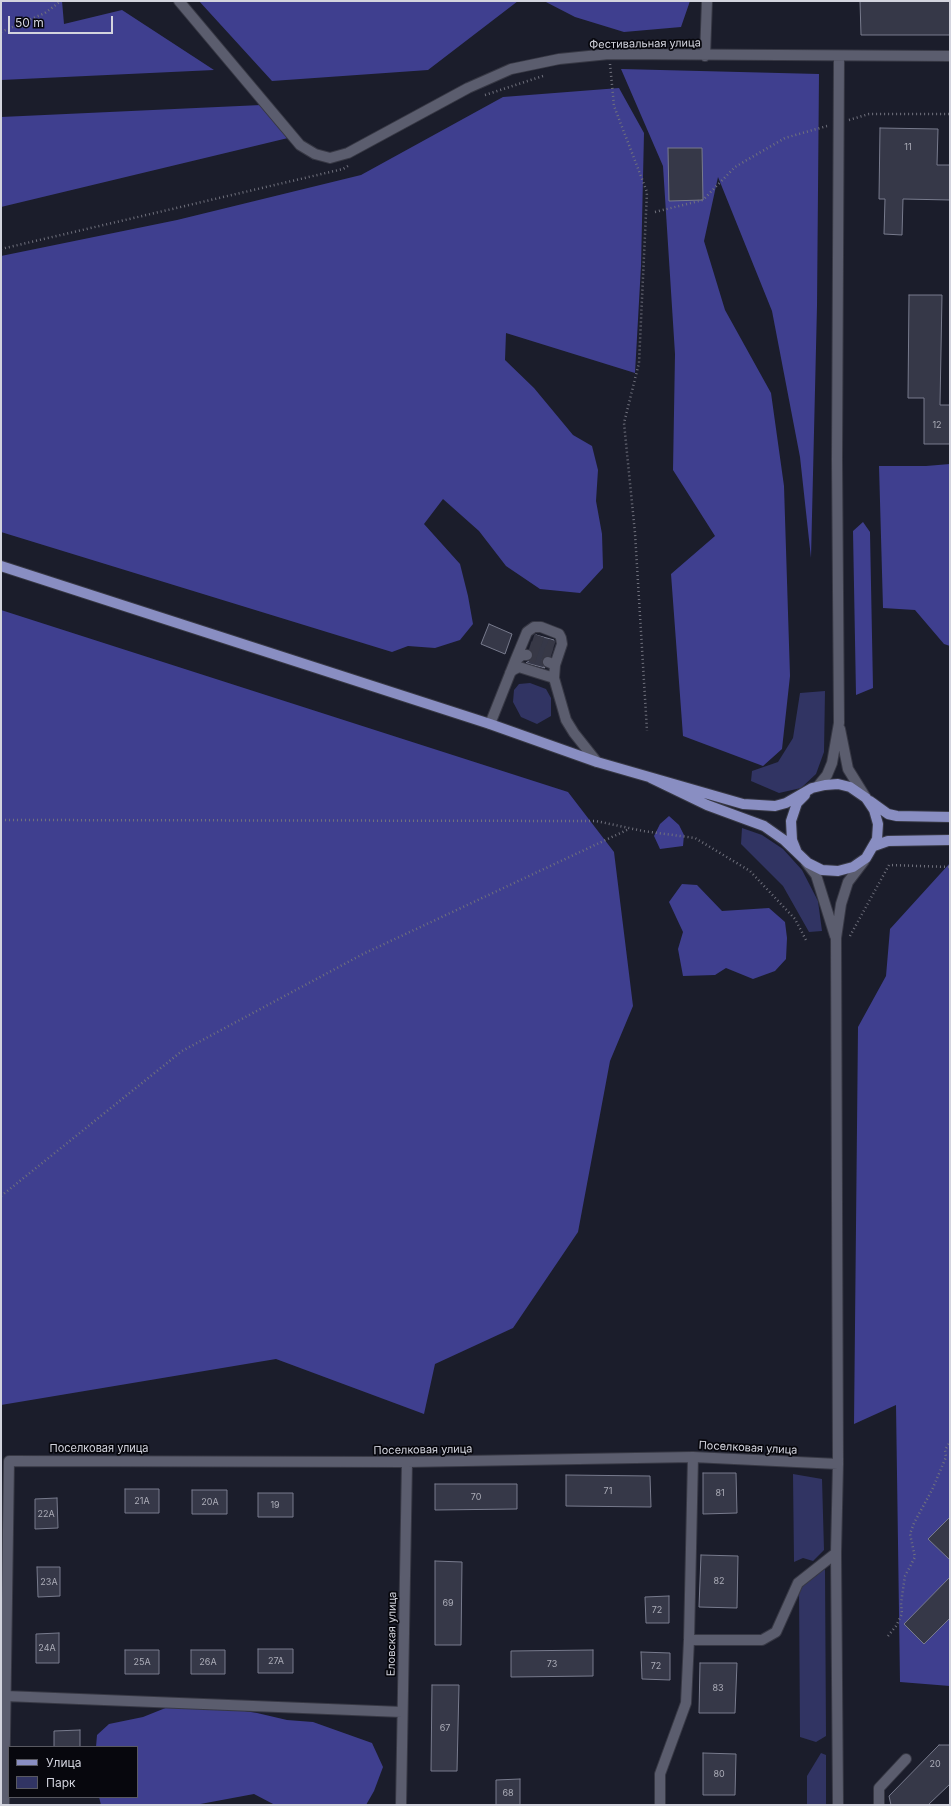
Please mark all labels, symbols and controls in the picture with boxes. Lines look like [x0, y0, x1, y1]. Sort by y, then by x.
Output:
scale bar [10, 8, 115, 34]
text: 50 m [15, 15, 44, 30]
street label: Фестивальная улица [589, 36, 701, 52]
house number: 11 [904, 142, 912, 152]
house number: 12 [932, 420, 942, 430]
street label: Поселковая улица [698, 1439, 798, 1457]
street label: Поселковая улица [50, 1442, 148, 1456]
street label: Поселковая улица [373, 1443, 473, 1457]
house number: 71 [604, 1486, 612, 1496]
house number: 81 [715, 1488, 725, 1498]
house number: 70 [471, 1492, 481, 1502]
house number: 21А [134, 1496, 150, 1506]
house number: 20А [201, 1497, 219, 1507]
house number: 19 [270, 1500, 280, 1510]
house number: 22А [37, 1509, 55, 1519]
house number: 82 [713, 1576, 725, 1586]
house number: 23А [40, 1577, 58, 1587]
street label: Еловская улица [385, 1592, 399, 1676]
house number: 69 [442, 1598, 454, 1608]
house number: 72 [652, 1605, 662, 1615]
house number: 24А [38, 1643, 56, 1653]
house number: 27А [268, 1656, 284, 1666]
house number: 25А [133, 1657, 151, 1667]
house number: 26А [199, 1657, 217, 1667]
house number: 73 [547, 1659, 557, 1669]
house number: 72 [651, 1661, 661, 1671]
house number: 83 [712, 1683, 724, 1693]
house number: 67 [440, 1723, 450, 1733]
legend [8, 1746, 138, 1798]
text: Улица [46, 1755, 81, 1770]
house number: 20 [929, 1759, 941, 1769]
house number: 80 [713, 1769, 725, 1779]
text: Парк [46, 1775, 76, 1790]
house number: 68 [502, 1788, 514, 1798]

